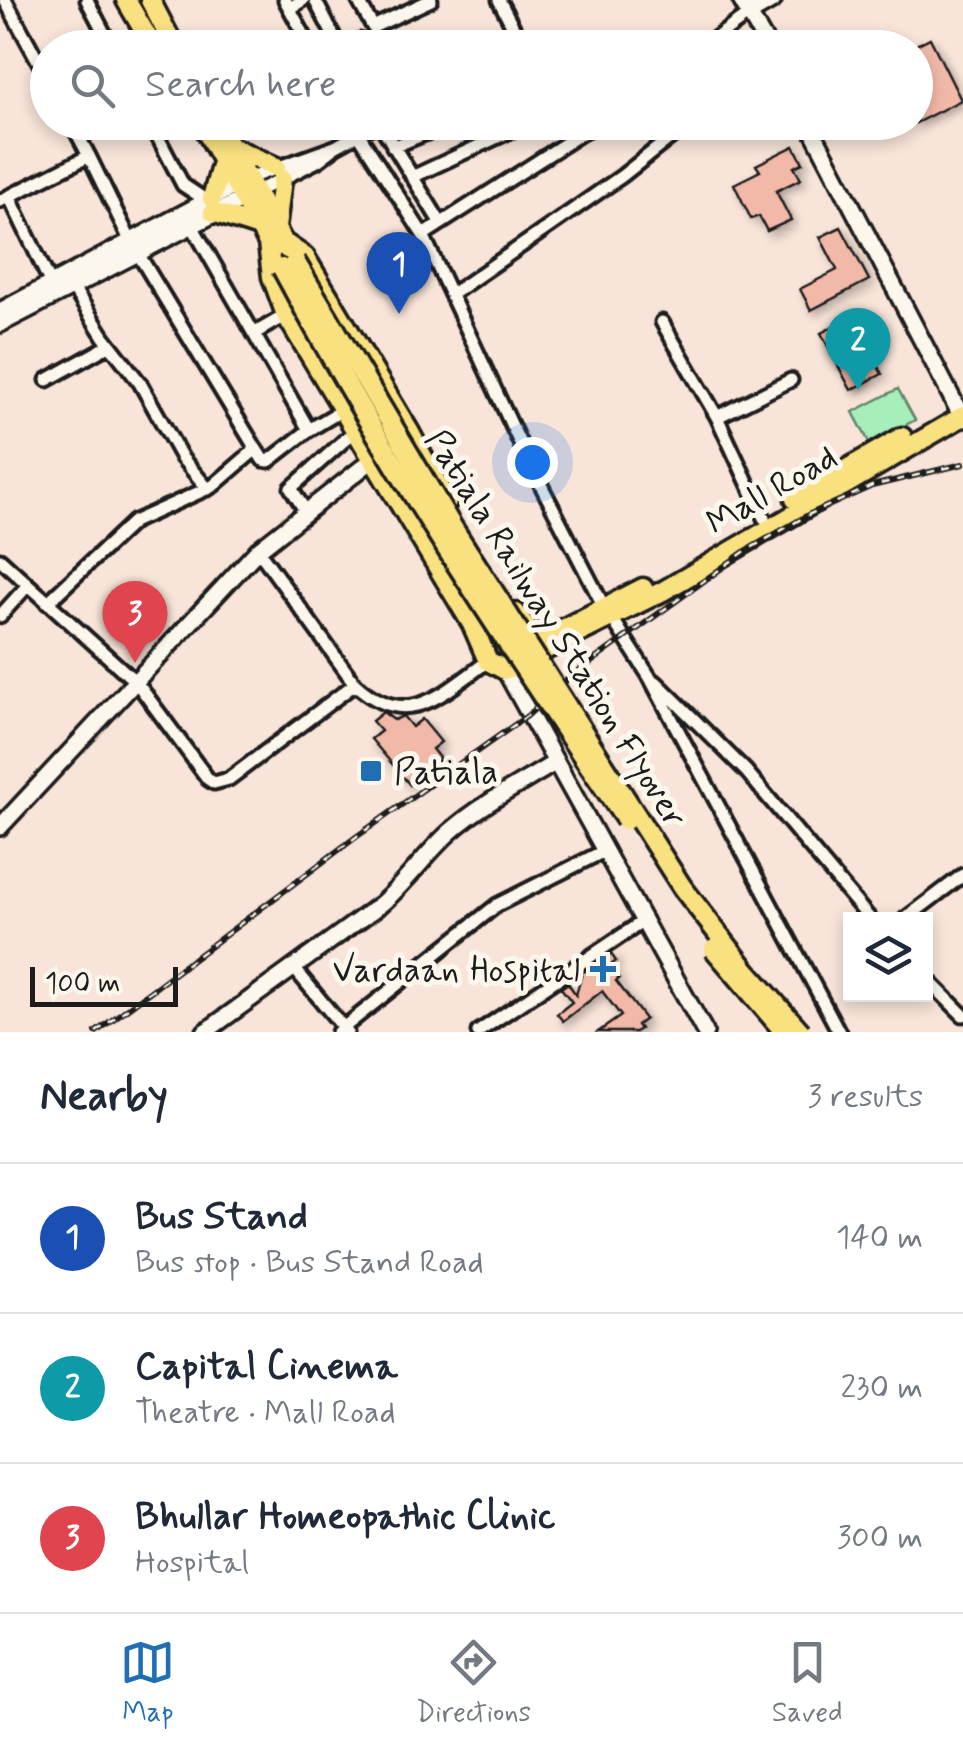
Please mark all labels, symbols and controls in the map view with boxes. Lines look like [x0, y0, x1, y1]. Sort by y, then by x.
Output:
search box [30, 30, 933, 140]
icon: search [65, 58, 120, 113]
text: Search here [145, 61, 336, 110]
pin: 1 [366, 232, 432, 314]
pin: 2 [826, 308, 890, 390]
street label: Patiala Railway Station Flyover [418, 422, 696, 834]
street label: Mall Road [698, 435, 846, 547]
your location [507, 437, 558, 488]
pin: 3 [102, 580, 168, 663]
place label: Patiala [394, 750, 498, 792]
marker: Patiala [358, 758, 384, 784]
map controls [843, 912, 933, 1002]
button: layers [843, 912, 933, 1002]
place label: Vardaan Hospital [333, 948, 580, 994]
marker: Vardaan Hospital [590, 956, 616, 982]
scale bar [30, 962, 178, 1006]
text: 100 m [45, 966, 120, 1003]
text: Nearby [40, 1070, 168, 1125]
text: 3 results [807, 1076, 923, 1118]
text: Bus Stand [135, 1193, 308, 1242]
text: 1 [65, 1217, 80, 1259]
text: 140 m [836, 1217, 923, 1259]
text: Bus stop · Bus Stand Road [135, 1242, 484, 1284]
text: Capital Cinema [135, 1343, 397, 1392]
text: 2 [65, 1367, 80, 1409]
text: 230 m [840, 1367, 923, 1409]
text: Theatre · Mall Road [135, 1392, 396, 1434]
text: Bhullar Homeopathic Clinic [135, 1493, 555, 1542]
text: 3 [65, 1517, 80, 1559]
text: 300 m [837, 1517, 923, 1559]
text: Hospital [135, 1542, 249, 1584]
tab: Map [120, 1635, 175, 1732]
tab: Directions [416, 1635, 531, 1732]
tab: Saved [772, 1635, 843, 1732]

